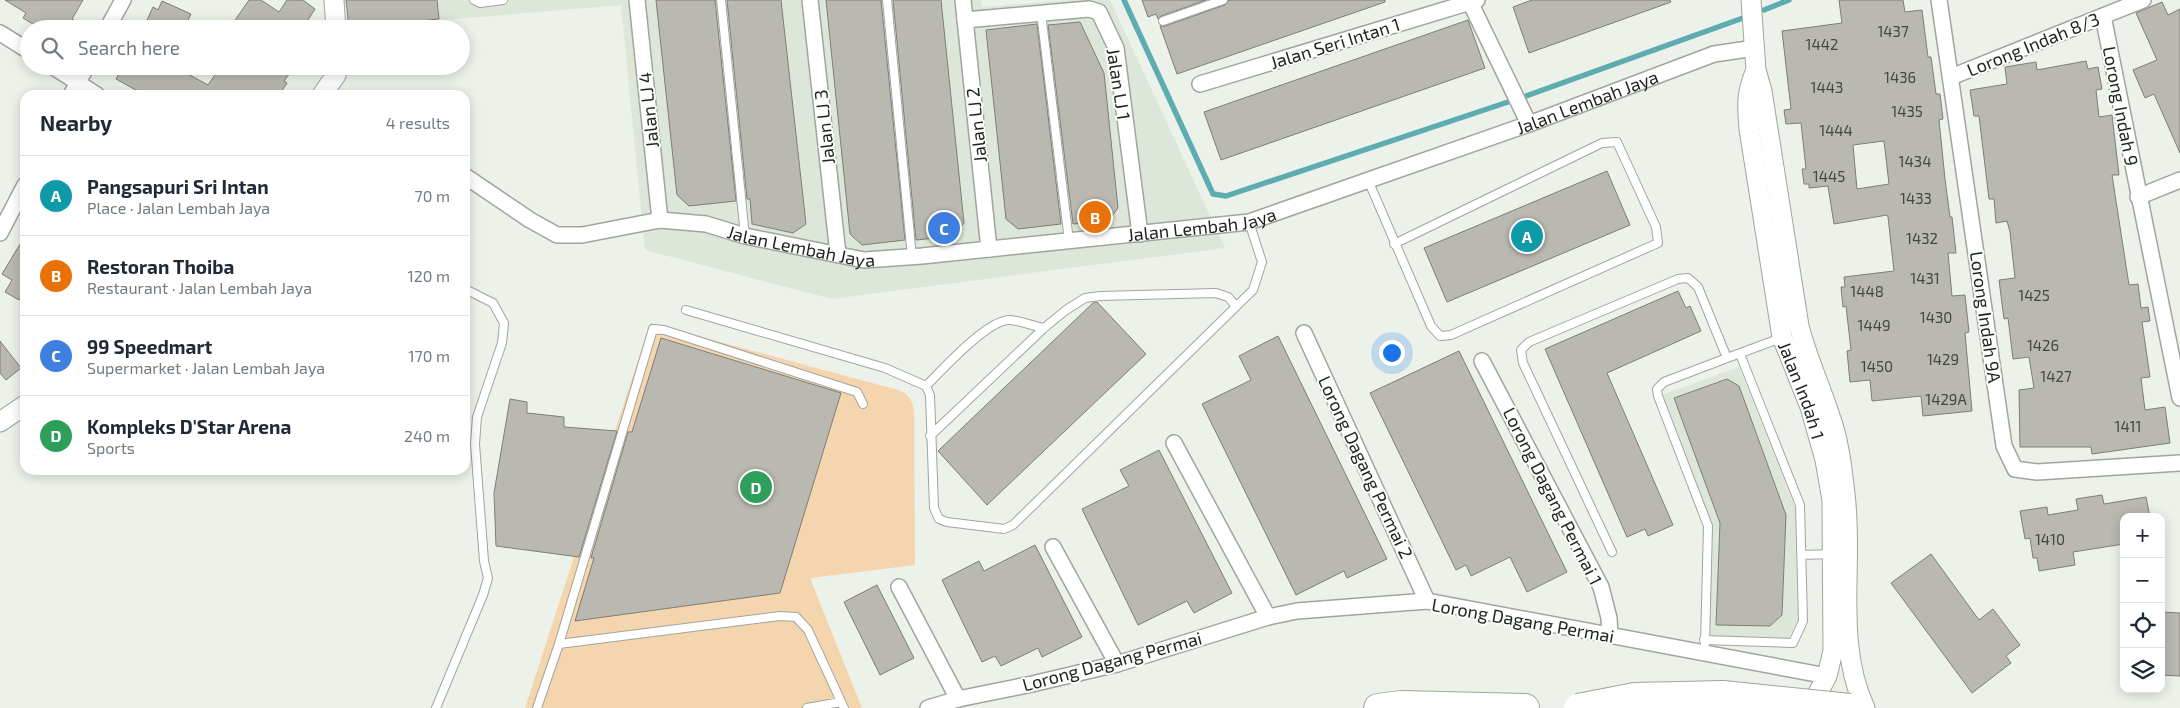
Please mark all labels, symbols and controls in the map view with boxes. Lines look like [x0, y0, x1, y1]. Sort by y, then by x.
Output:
street label: Lorong Indah 8/3 [1963, 7, 2103, 81]
street label: Jalan Seri Intan 1 [1267, 13, 1403, 73]
search box [20, 20, 470, 75]
house number: 1437 [1877, 22, 1909, 40]
icon: search [38, 34, 66, 62]
house number: 1442 [1806, 35, 1838, 53]
text: Search here [78, 36, 180, 59]
street label: Lorong Indah 9 [2099, 44, 2143, 168]
street label: Jalan LJ 1 [1102, 47, 1136, 121]
street label: Jalan Lembah Jaya [1513, 65, 1661, 139]
house number: 1436 [1884, 68, 1916, 86]
street label: Jalan LJ 4 [633, 71, 663, 149]
house number: 1443 [1811, 78, 1843, 96]
street label: Jalan LJ 2 [961, 86, 991, 164]
street label: Jalan LJ 3 [809, 89, 839, 165]
house number: 1435 [1891, 102, 1923, 120]
text: Nearby [40, 110, 112, 135]
text: 4 results [386, 113, 450, 132]
house number: 1444 [1819, 121, 1853, 139]
house number: 1434 [1899, 152, 1931, 170]
house number: 1445 [1813, 167, 1845, 185]
text: Pangsapuri Sri Intan [87, 175, 269, 198]
text: A [51, 186, 61, 205]
text: 70 m [415, 186, 450, 205]
house number: 1433 [1900, 189, 1932, 207]
text: Place · Jalan Lembah Jaya [87, 198, 270, 217]
pin: B [1079, 198, 1111, 236]
street label: Jalan Lembah Jaya [1126, 202, 1279, 246]
pin: C [928, 209, 960, 247]
pin: A [1511, 217, 1543, 255]
street label: Jalan Lembah Jaya [725, 220, 876, 271]
house number: 1432 [1906, 229, 1938, 247]
street label: Lorong Indah 9A [1966, 250, 2006, 385]
text: Restoran Thoiba [87, 255, 234, 278]
text: B [51, 266, 61, 285]
text: 120 m [407, 266, 450, 285]
house number: 1431 [1910, 269, 1940, 287]
text: Restaurant · Jalan Lembah Jaya [87, 278, 312, 297]
house number: 1448 [1850, 282, 1884, 300]
house number: 1425 [2018, 286, 2050, 304]
house number: 1430 [1920, 308, 1952, 326]
house number: 1449 [1857, 316, 1891, 334]
text: 99 Speedmart [87, 335, 212, 358]
house number: 1426 [2027, 336, 2059, 354]
street label: Jalan Indah 1 [1774, 338, 1830, 442]
your location [1379, 340, 1405, 366]
text: C [51, 346, 61, 365]
text: 170 m [408, 346, 450, 365]
house number: 1429 [1927, 350, 1959, 368]
house number: 1450 [1861, 357, 1893, 375]
text: Supermarket · Jalan Lembah Jaya [87, 358, 325, 377]
house number: 1427 [2040, 367, 2072, 385]
street label: Lorong Dagang Permai 2 [1314, 372, 1418, 562]
house number: 1429A [1925, 390, 1967, 408]
street label: Lorong Dagang Permai 1 [1499, 404, 1607, 588]
text: Kompleks D'Star Arena [87, 415, 291, 438]
house number: 1411 [2114, 417, 2142, 435]
text: D [51, 426, 61, 445]
text: 240 m [404, 426, 450, 445]
text: Sports [87, 438, 135, 457]
pin: D [740, 468, 772, 506]
map controls [2120, 513, 2165, 693]
button: + [2120, 513, 2165, 558]
house number: 1410 [2035, 530, 2065, 548]
button: − [2120, 558, 2165, 603]
street label: Lorong Dagang Permai [1430, 593, 1616, 647]
button: locate [2120, 603, 2165, 648]
street label: Lorong Dagang Permai [1020, 626, 1204, 696]
button: layers [2120, 648, 2165, 693]

